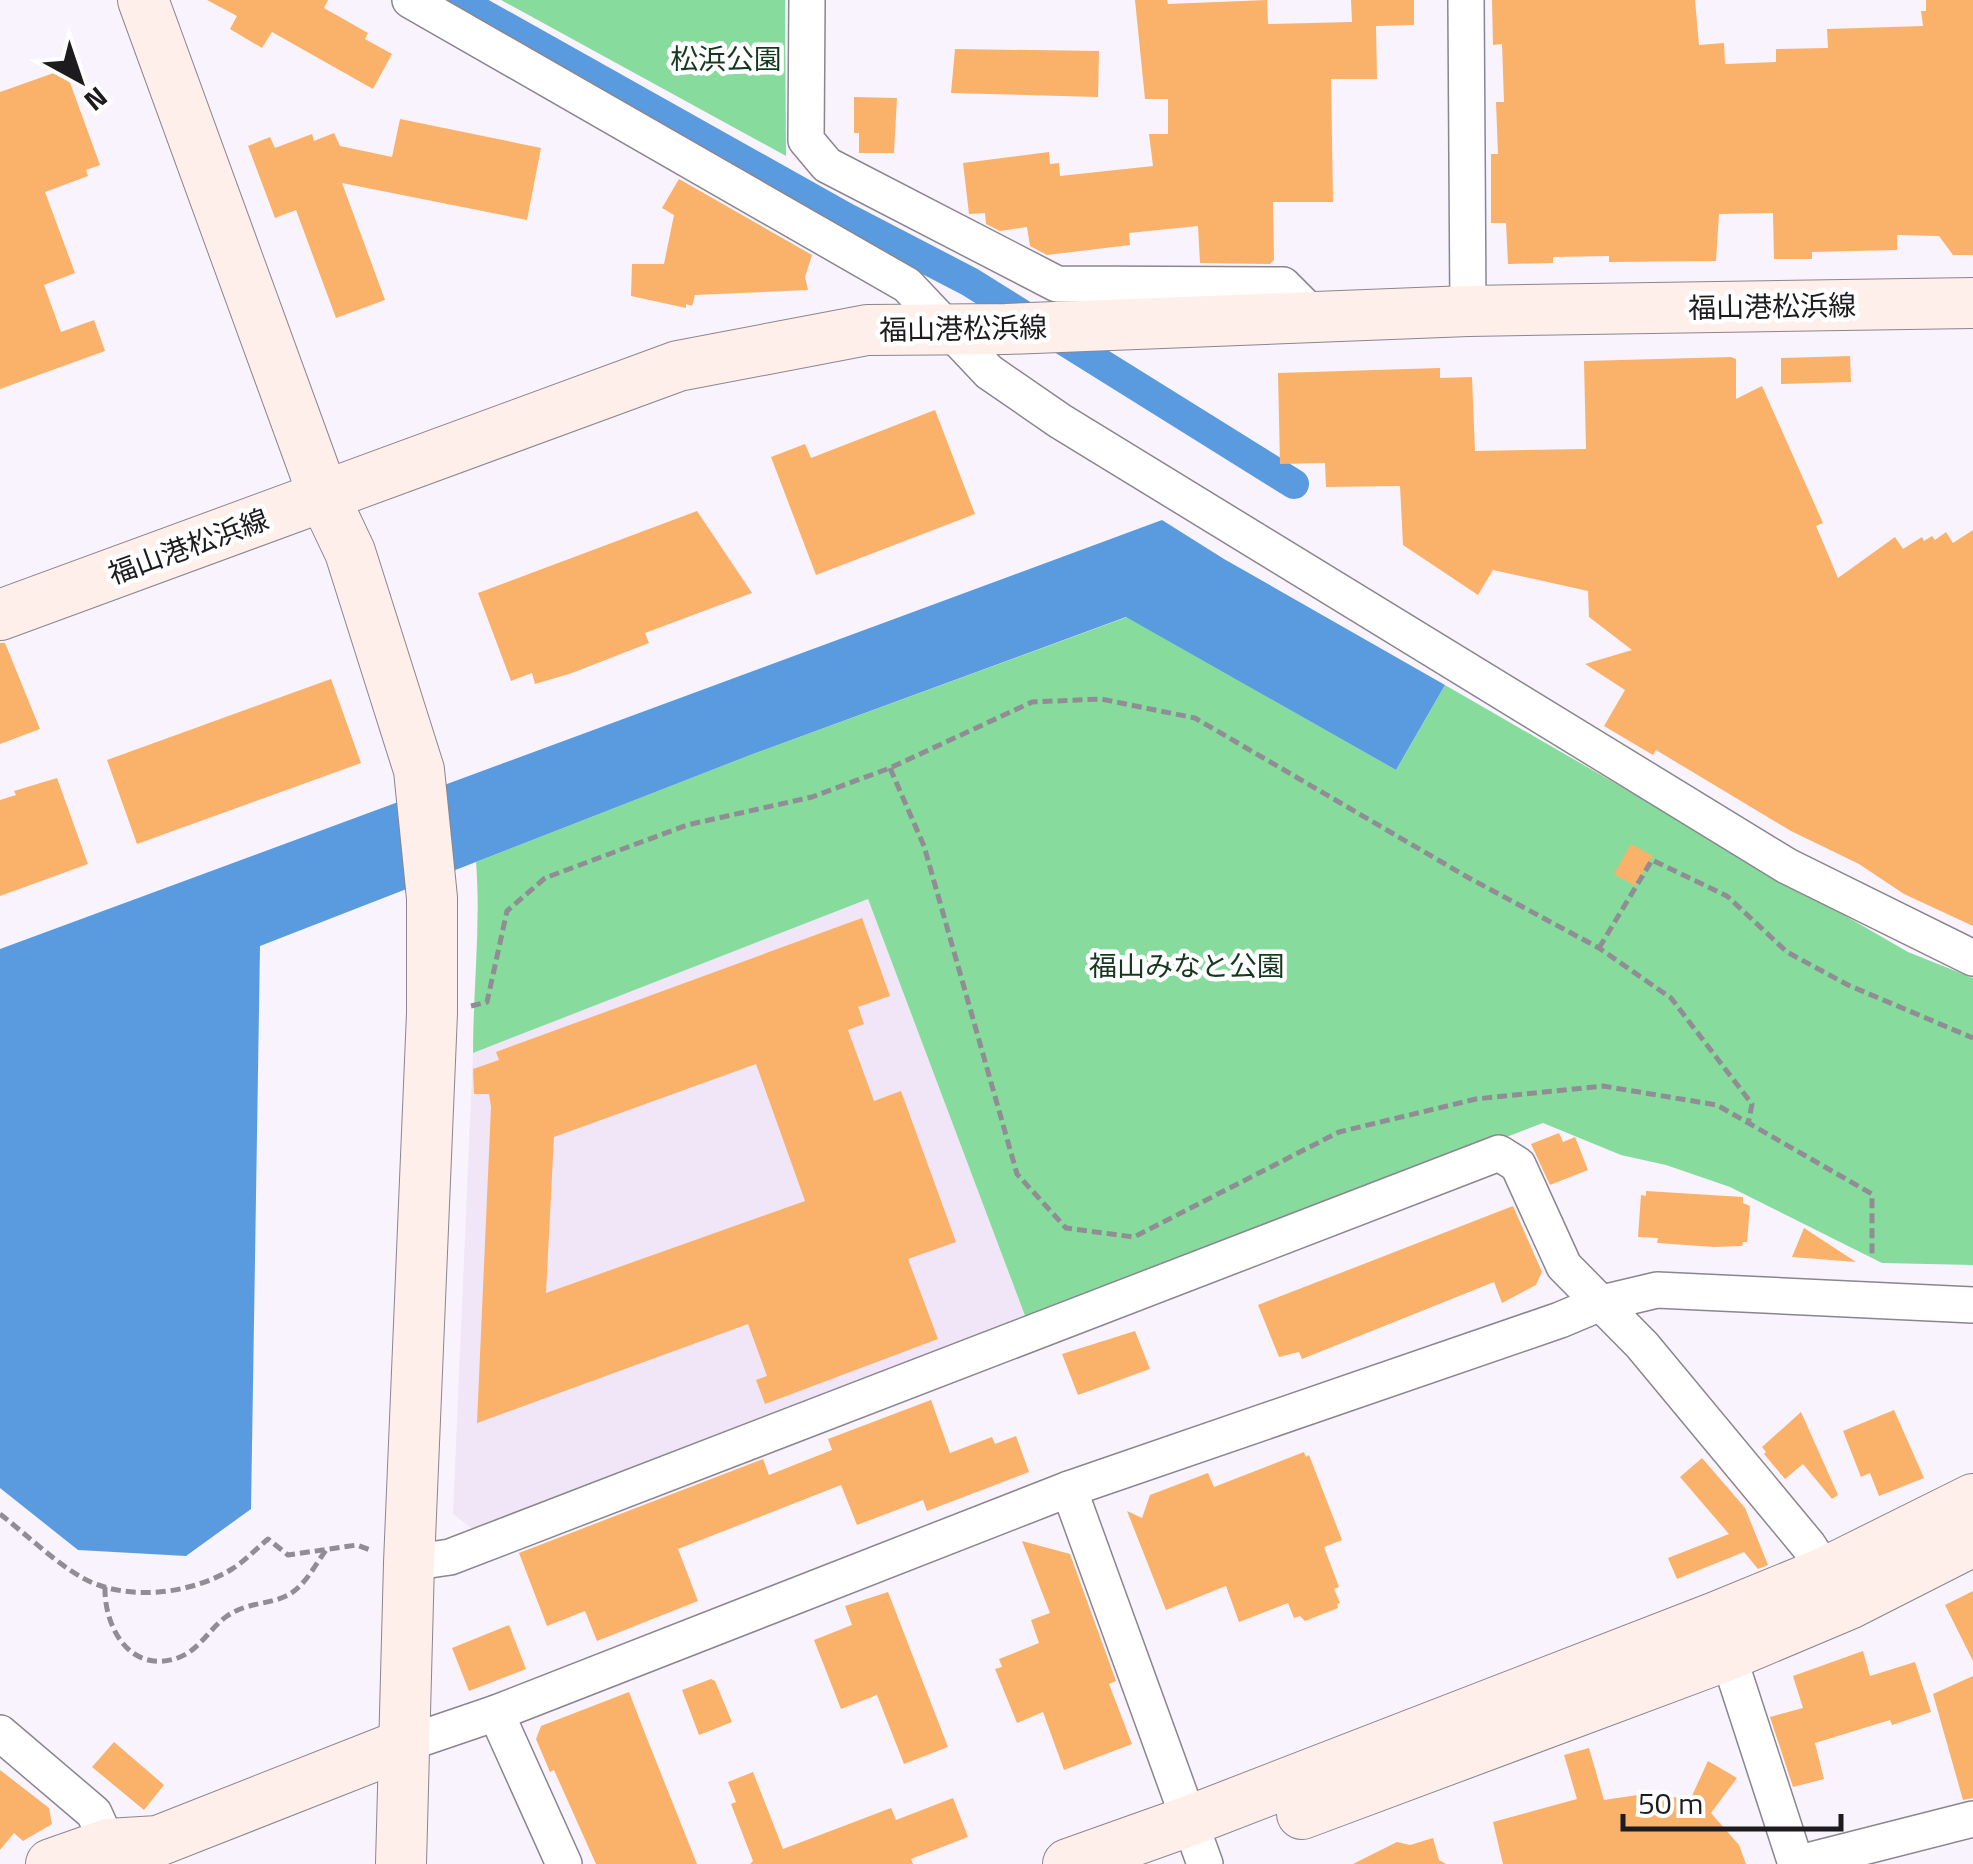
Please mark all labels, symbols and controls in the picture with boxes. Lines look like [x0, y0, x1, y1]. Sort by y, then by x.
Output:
north arrow [30, 30, 130, 130]
park label: 松浜公園 [670, 37, 782, 80]
text: N [75, 77, 118, 122]
street label: 福山港松浜線 [1688, 283, 1856, 329]
street label: 福山港松浜線 [879, 305, 1047, 351]
street label: 福山港松浜線 [102, 497, 274, 595]
park label: 福山みなと公園 [1089, 944, 1285, 987]
scale bar [1623, 1769, 1840, 1831]
text: 50 m [1638, 1780, 1703, 1826]

